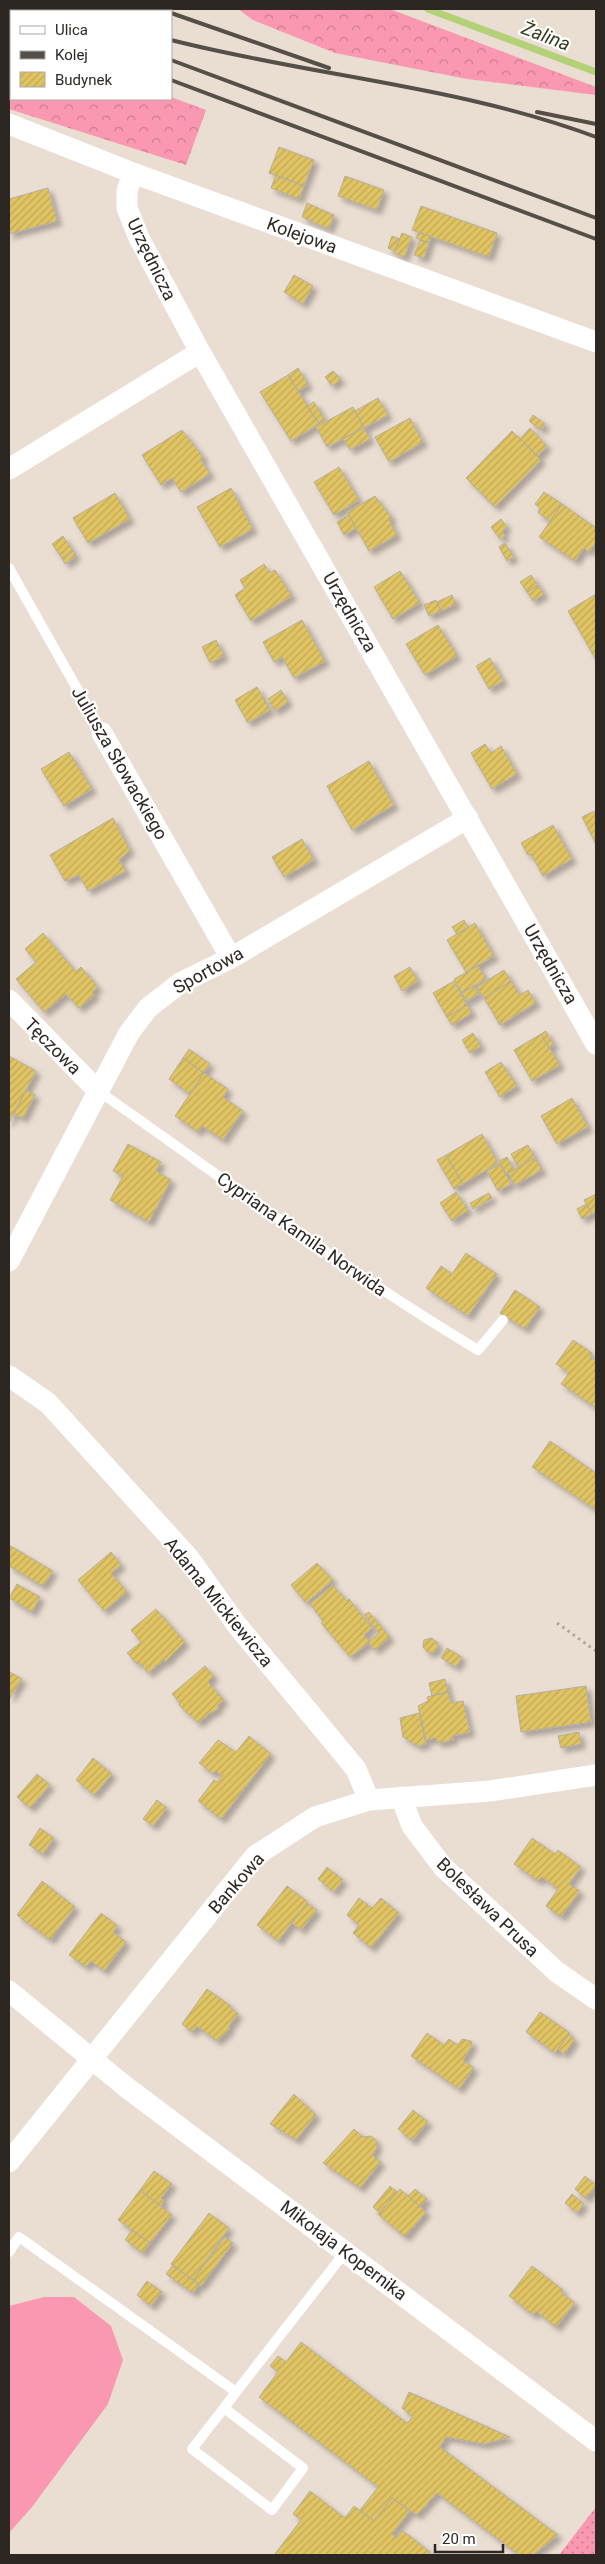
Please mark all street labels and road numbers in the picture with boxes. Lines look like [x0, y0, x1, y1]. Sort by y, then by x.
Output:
street label: Kolejowa [264, 213, 340, 257]
street label: Urzędnicza [123, 215, 181, 303]
street label: Urzędnicza [319, 568, 381, 656]
street label: Juliusza Słowackiego [68, 683, 172, 843]
street label: Urzędnicza [520, 920, 582, 1008]
street label: Sportowa [169, 942, 247, 998]
street label: Tęczowa [20, 1013, 86, 1079]
street label: Cypriana Kamila Norwida [213, 1167, 391, 1301]
street label: Adama Mickiewicza [160, 1533, 278, 1671]
street label: Bankowa [204, 1848, 268, 1918]
street label: Bolesława Prusa [433, 1853, 543, 1961]
street label: Mikołaja Kopernika [277, 2196, 411, 2304]

